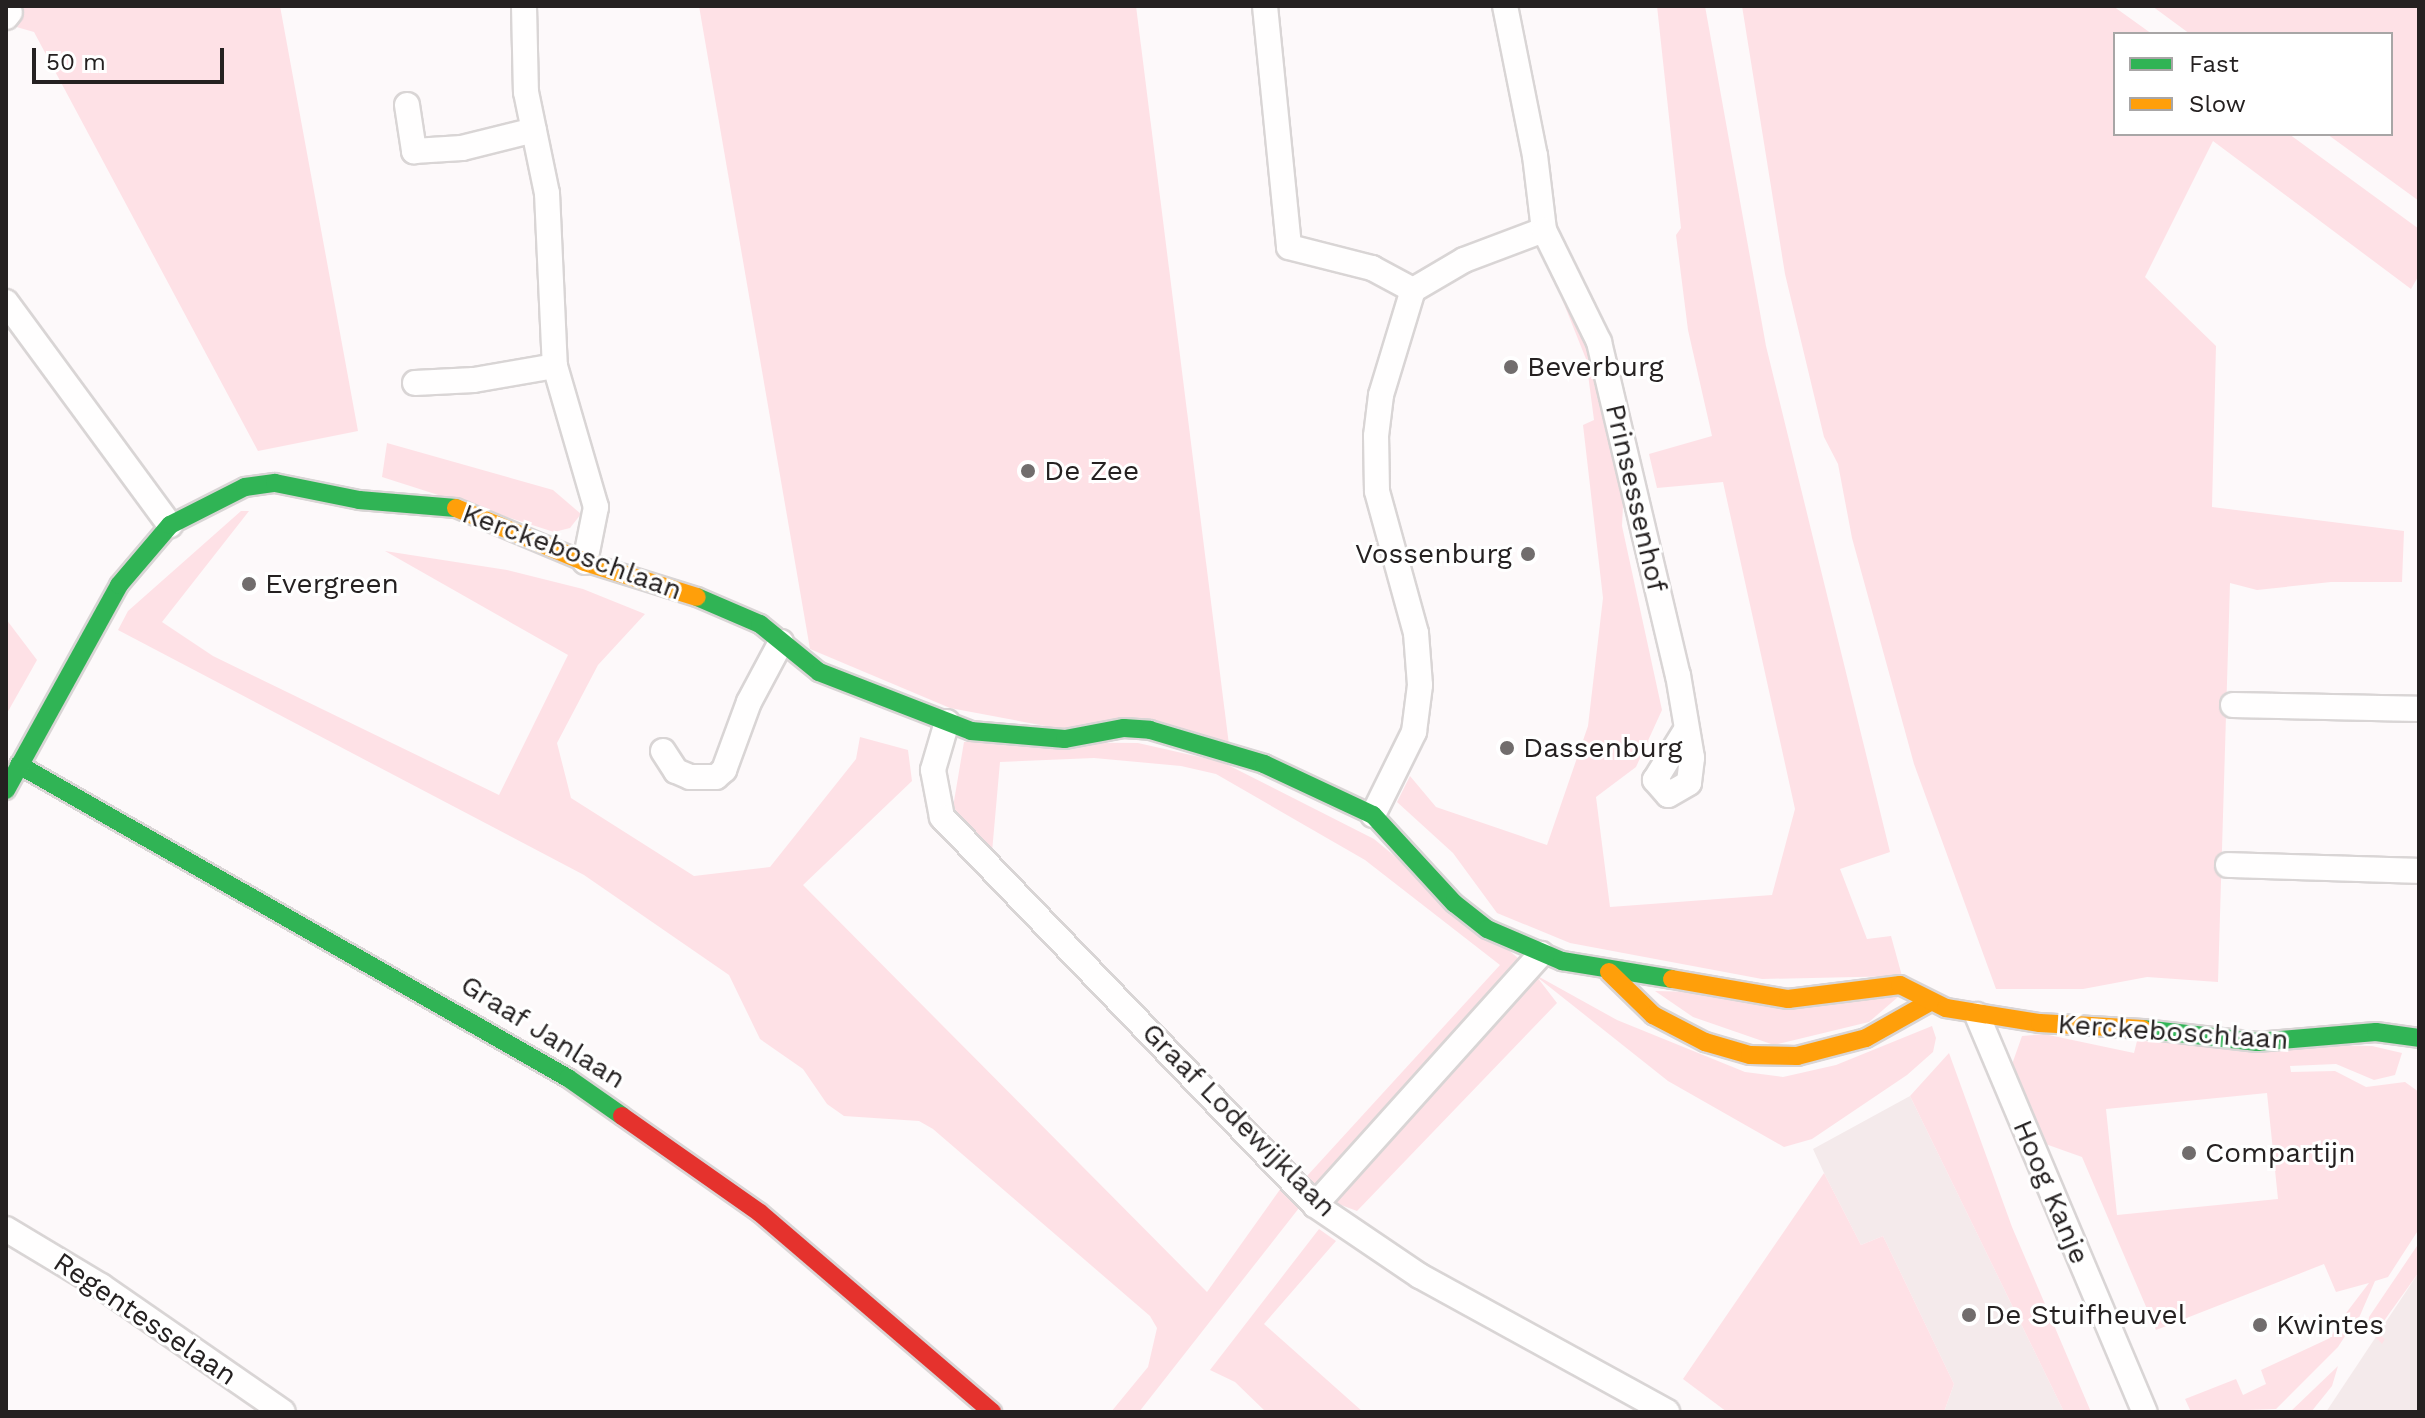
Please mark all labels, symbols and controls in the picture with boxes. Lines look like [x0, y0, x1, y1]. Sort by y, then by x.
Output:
scale bar [36, 32, 228, 82]
legend [2113, 32, 2393, 136]
text: 50 m [46, 48, 106, 76]
text: Fast [2189, 50, 2239, 78]
text: Slow [2189, 90, 2246, 118]
place label: Beverburg [1527, 350, 1664, 384]
marker: Beverburg [1502, 358, 1520, 376]
street label: Prinsessenhof [1598, 401, 1674, 595]
place label: De Zee [1044, 454, 1139, 488]
marker: De Zee [1019, 462, 1037, 480]
street label: Kerckeboschlaan [458, 497, 686, 607]
place label: Vossenburg [1355, 537, 1512, 571]
marker: Vossenburg [1519, 545, 1537, 563]
place label: Evergreen [265, 567, 399, 601]
marker: Evergreen [240, 575, 258, 593]
place label: Dassenburg [1523, 731, 1682, 765]
marker: Dassenburg [1498, 739, 1516, 757]
street label: Graaf Janlaan [454, 968, 632, 1096]
street label: Kerckeboschlaan [2056, 1007, 2290, 1057]
street label: Graaf Lodewijklaan [1135, 1016, 1343, 1224]
street label: Hoog Kanje [2006, 1115, 2096, 1269]
place label: Compartijn [2205, 1136, 2356, 1170]
marker: Compartijn [2180, 1144, 2198, 1162]
street label: Regentesselaan [47, 1245, 243, 1393]
place label: De Stuifheuvel [1985, 1298, 2186, 1332]
marker: De Stuifheuvel [1960, 1306, 1978, 1324]
place label: Kwintes [2276, 1308, 2384, 1342]
marker: Kwintes [2251, 1316, 2269, 1334]

